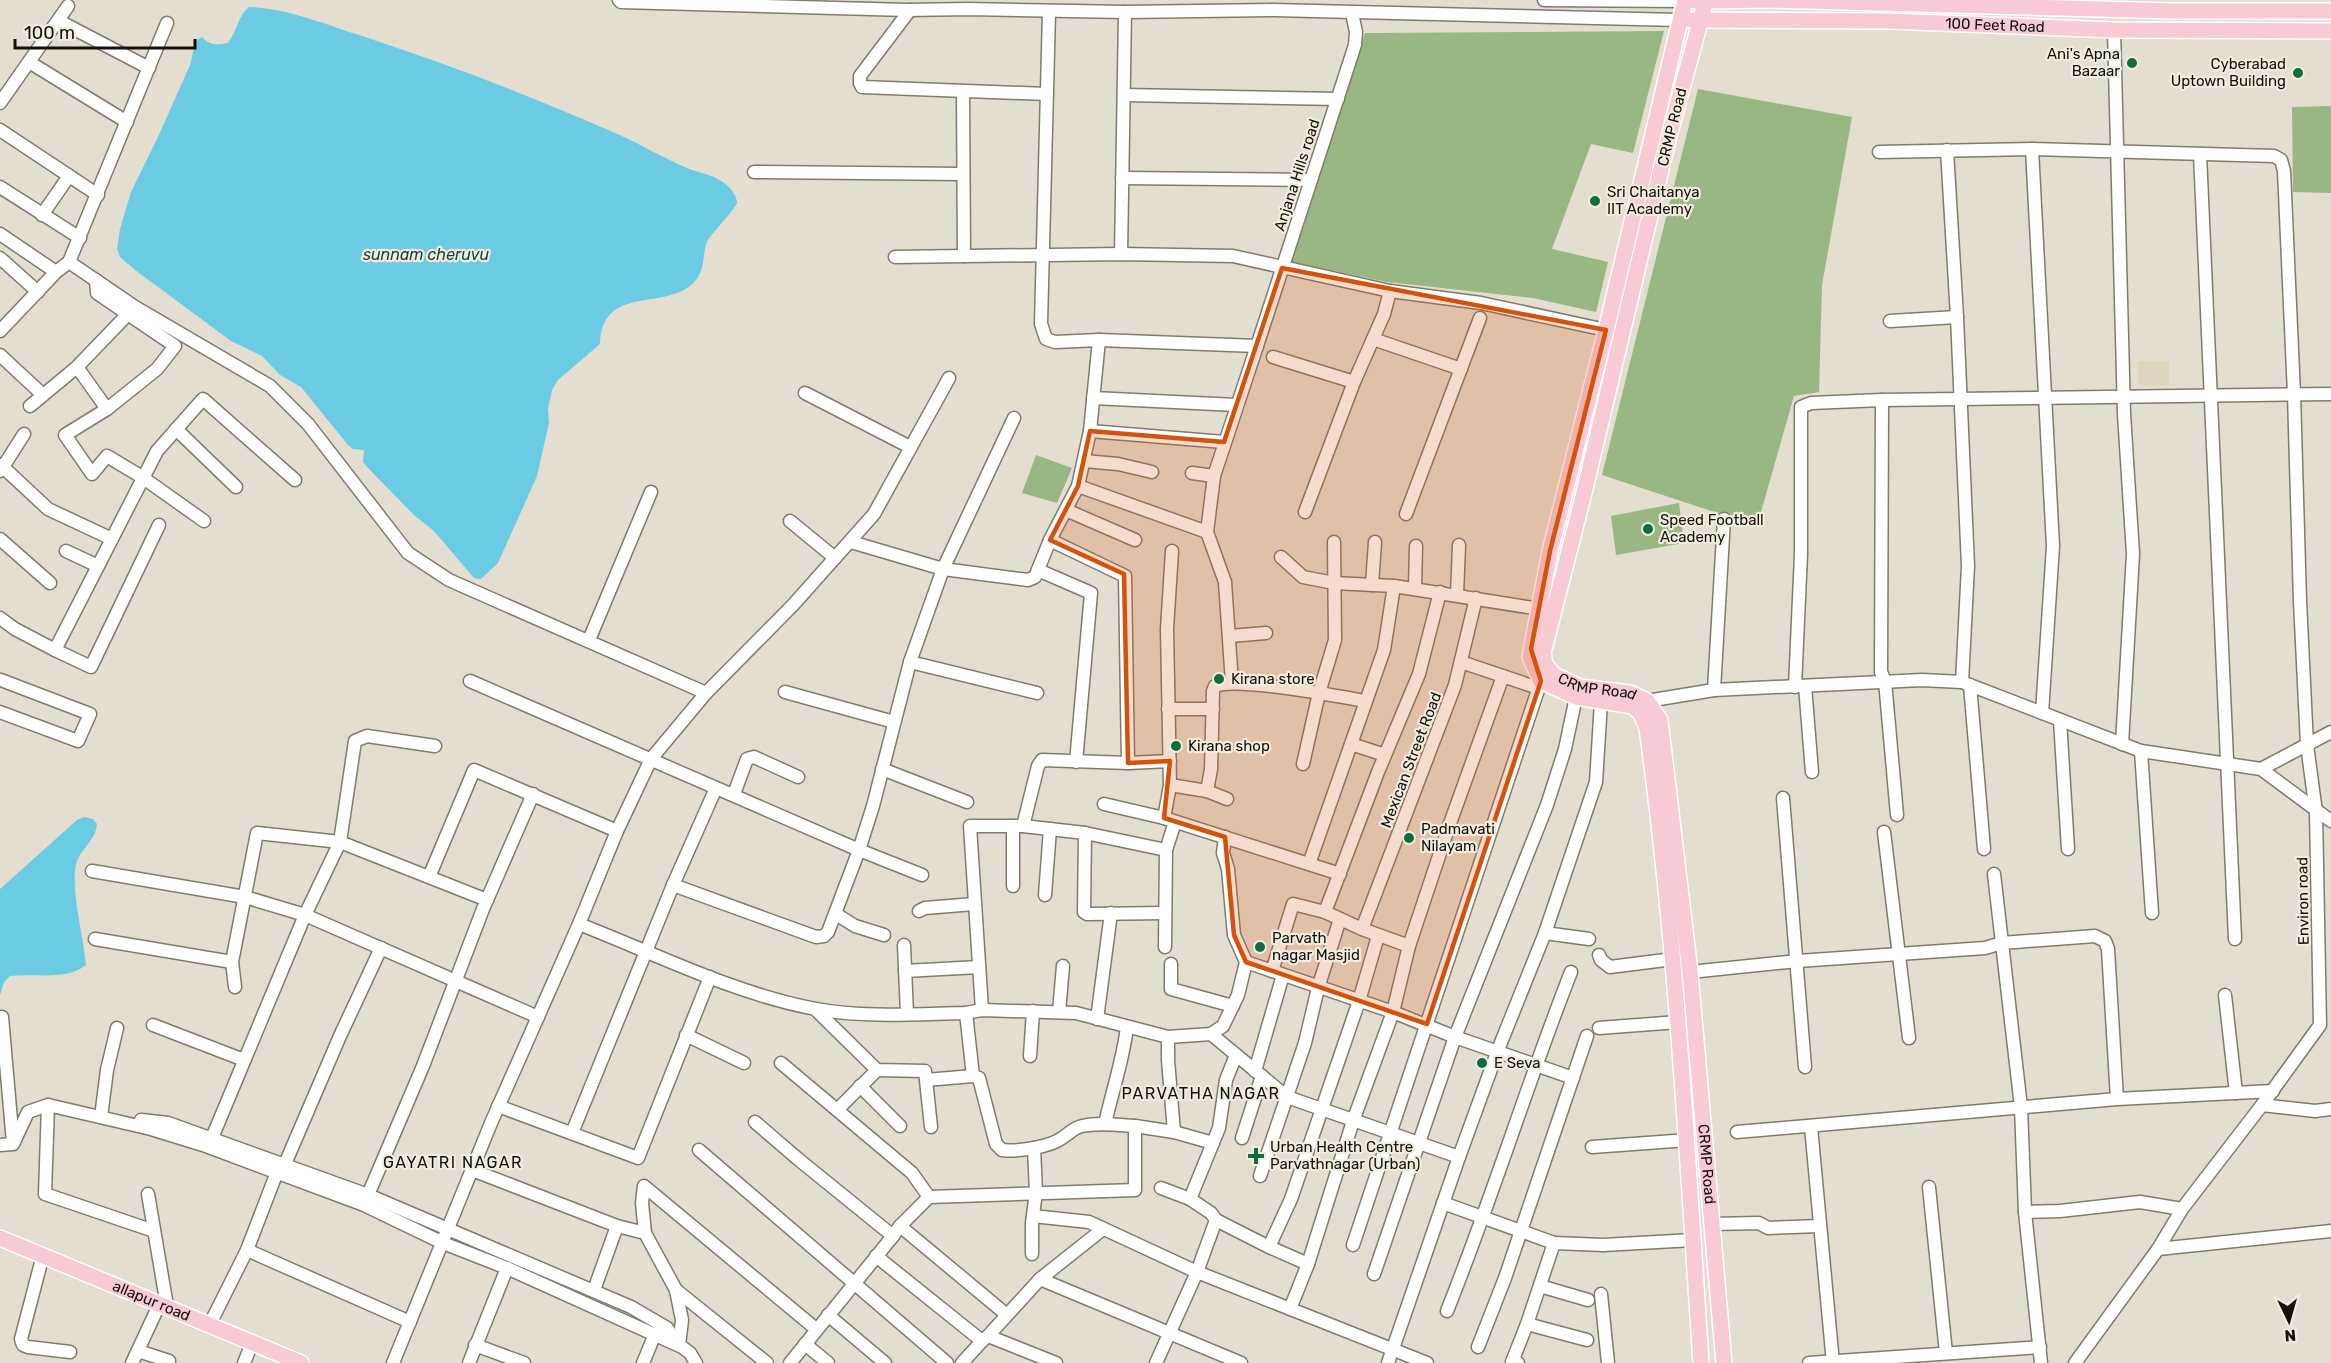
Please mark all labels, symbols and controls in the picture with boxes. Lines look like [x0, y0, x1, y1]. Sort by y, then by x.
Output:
scale bar [15, 12, 195, 50]
street label: 100 Feet Road [1945, 14, 2045, 36]
text: 100 m [24, 22, 75, 44]
place label: Ani's Apna Bazaar [2047, 45, 2120, 80]
place label: Cyberabad Uptown Building [2171, 55, 2286, 90]
marker: Ani's Apna Bazaar [2125, 56, 2139, 70]
marker: Cyberabad Uptown Building [2291, 66, 2305, 80]
street label: CRMP Road [1654, 86, 1690, 168]
street label: Anjana Hills road [1270, 117, 1324, 233]
place label: Sri Chaitanya IIT Academy [1607, 183, 1700, 218]
marker: Sri Chaitanya IIT Academy [1588, 194, 1602, 208]
water label: sunnam cheruvu [363, 245, 490, 264]
place label: Speed Football Academy [1660, 511, 1764, 546]
marker: Speed Football Academy [1641, 522, 1655, 536]
street label: CRMP Road [1555, 669, 1640, 704]
place label: Kirana store [1231, 670, 1315, 688]
marker: Kirana store [1212, 672, 1226, 686]
street label: Mexican Street Road [1377, 690, 1445, 830]
place label: Kirana shop [1188, 737, 1270, 755]
marker: Kirana shop [1169, 739, 1183, 753]
place label: Padmavati Nilayam [1421, 820, 1495, 855]
marker: Padmavati Nilayam [1402, 831, 1416, 845]
street label: Environ road [2293, 857, 2313, 945]
place label: Parvath nagar Masjid [1272, 929, 1360, 964]
marker: Parvath nagar Masjid [1253, 940, 1267, 954]
place label: E Seva [1494, 1054, 1541, 1072]
marker: E Seva [1475, 1056, 1489, 1070]
district label: PARVATHA NAGAR [1121, 1084, 1281, 1103]
street label: CRMP Road [1694, 1123, 1719, 1205]
place label: Urban Health Centre Parvathnagar (Urban) [1270, 1138, 1420, 1173]
marker: Urban Health Centre Parvathnagar (Urban) [1247, 1147, 1265, 1165]
district label: GAYATRI NAGAR [383, 1153, 523, 1172]
street label: allapur road [110, 1277, 193, 1325]
north arrow [2259, 1291, 2319, 1351]
text: N [2284, 1325, 2297, 1345]

